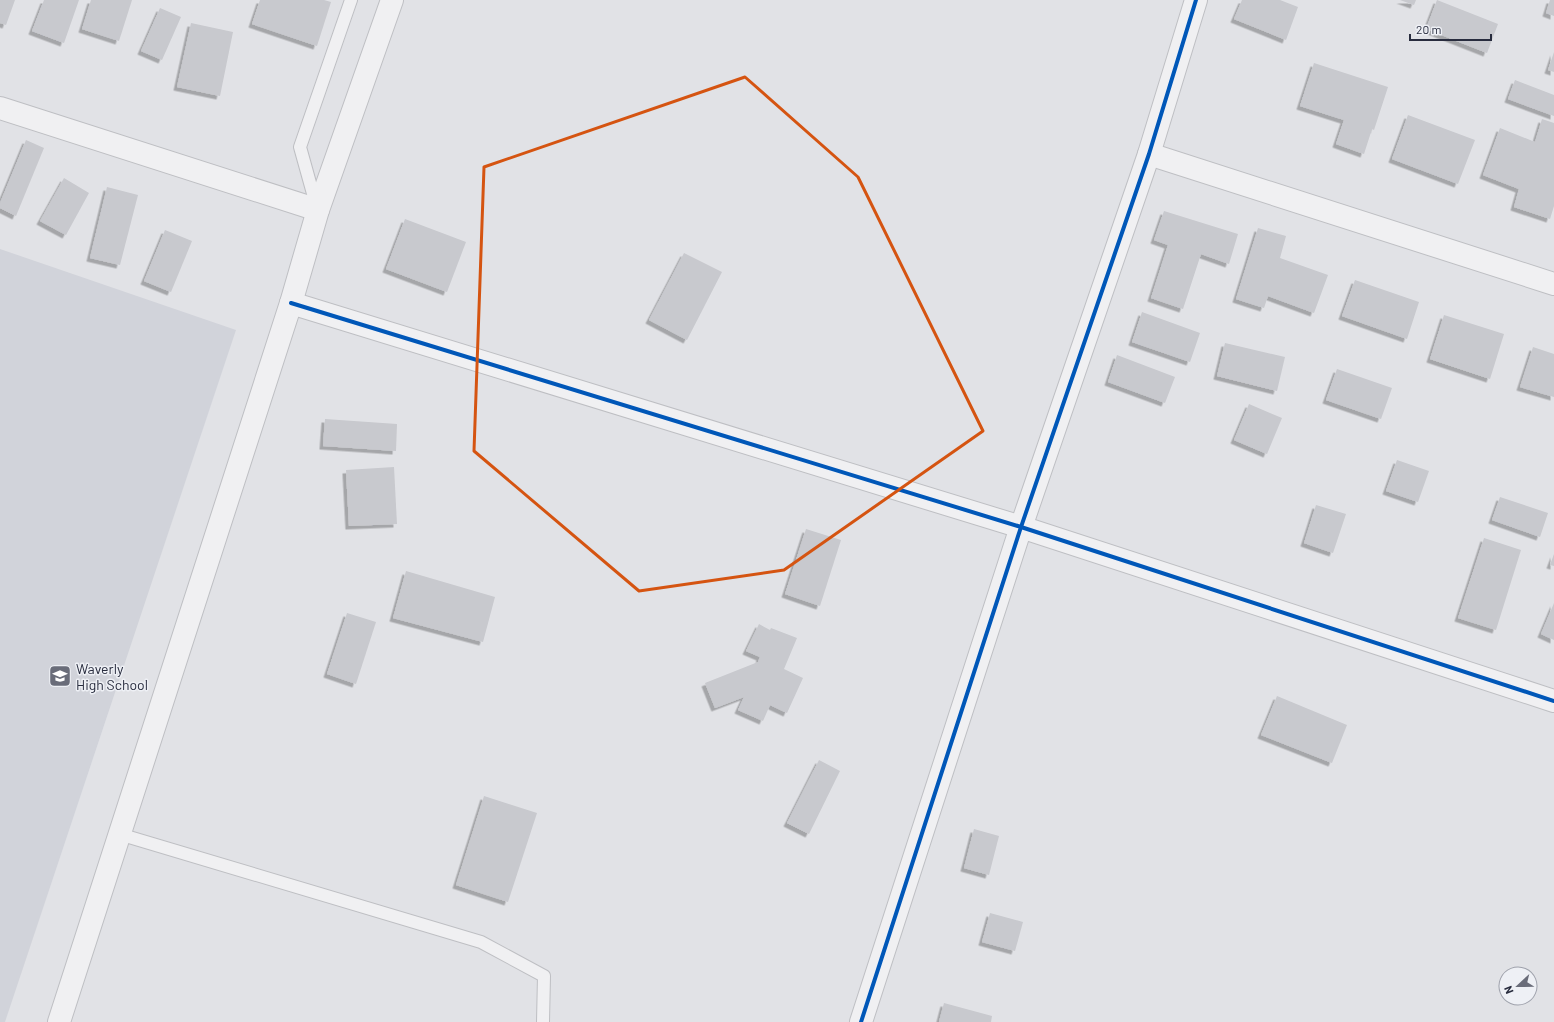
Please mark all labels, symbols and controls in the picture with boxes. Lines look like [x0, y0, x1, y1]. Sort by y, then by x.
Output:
scale bar [1410, 16, 1491, 42]
text: 20 m [1416, 22, 1442, 36]
place label: Waverly High School [76, 660, 148, 693]
school or university icon: Waverly High School [47, 663, 73, 689]
north arrow [1498, 966, 1538, 1006]
text: N [1501, 984, 1516, 996]

